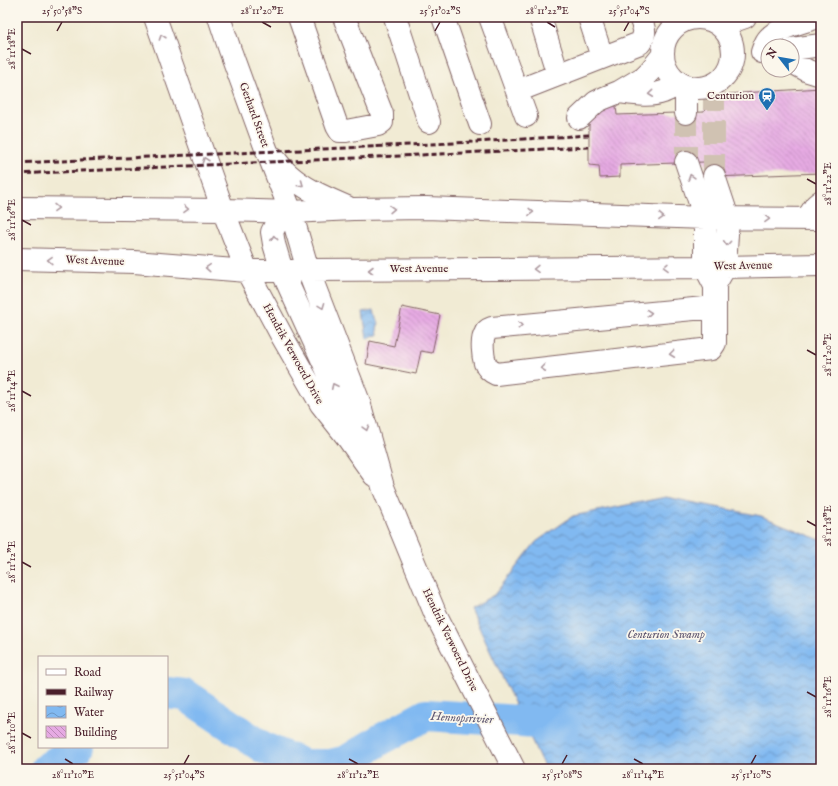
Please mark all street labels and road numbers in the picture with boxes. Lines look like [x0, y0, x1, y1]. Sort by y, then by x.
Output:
street label: Gerhard Street [236, 81, 272, 150]
street label: West Avenue [65, 253, 125, 269]
street label: West Avenue [714, 258, 772, 274]
street label: West Avenue [390, 262, 448, 276]
street label: Hendrik Verwoerd Drive [259, 301, 327, 407]
street label: Hendrik Verwoerd Drive [419, 586, 481, 694]

